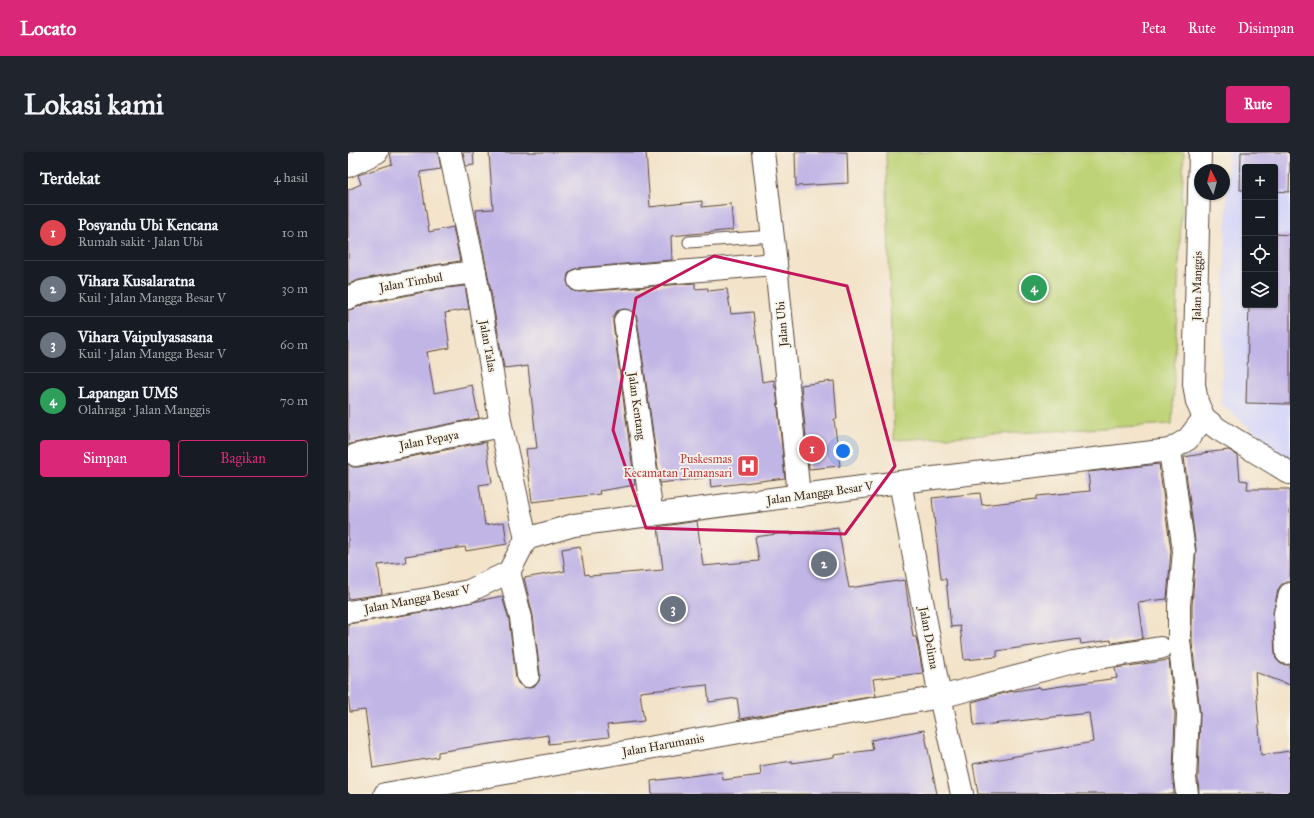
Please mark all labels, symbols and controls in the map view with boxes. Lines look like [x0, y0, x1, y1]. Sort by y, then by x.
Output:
text: Locato [20, 17, 76, 40]
text: Peta [1142, 20, 1166, 37]
text: Rute [1188, 20, 1216, 37]
text: Disimpan [1238, 20, 1294, 37]
button: Rute [1226, 86, 1290, 123]
text: Lokasi kami [24, 87, 164, 122]
north arrow [1194, 164, 1230, 200]
map controls [1242, 164, 1278, 308]
button: + [1242, 164, 1278, 200]
text: Terdekat [40, 168, 100, 189]
text: 4 hasil [273, 170, 308, 186]
button: − [1242, 200, 1278, 236]
text: Posyandu Ubi Kencana [78, 216, 218, 234]
text: 1 [50, 225, 56, 241]
text: 10 m [282, 225, 308, 241]
text: Rumah sakit · Jalan Ubi [78, 234, 203, 250]
button: locate [1242, 236, 1278, 272]
street label: Jalan Manggis [1189, 251, 1206, 323]
street label: Jalan Timbul [376, 269, 445, 296]
text: Vihara Kusalaratna [78, 272, 195, 290]
button: layers [1242, 272, 1278, 308]
pin: 4 [1021, 273, 1047, 303]
text: 2 [50, 281, 56, 297]
text: 30 m [282, 281, 308, 297]
text: Kuil · Jalan Mangga Besar V [78, 290, 226, 306]
street label: Jalan Ubi [773, 300, 792, 349]
street label: Jalan Talas [475, 317, 499, 373]
text: Vihara Vaipulyasasana [78, 328, 213, 346]
text: 3 [50, 337, 56, 353]
text: 60 m [280, 337, 308, 353]
text: Kuil · Jalan Mangga Besar V [78, 346, 226, 362]
street label: Jalan Kentang [624, 369, 649, 441]
text: Lapangan UMS [78, 384, 178, 402]
text: 4 [49, 393, 57, 409]
text: 70 m [280, 393, 308, 409]
text: Olahraga · Jalan Manggis [78, 402, 210, 418]
street label: Jalan Pepaya [396, 427, 461, 454]
pin: 1 [799, 434, 825, 464]
button: Simpan [40, 440, 170, 477]
button: Bagikan [178, 440, 308, 477]
your location [833, 441, 853, 461]
place label: Puskesmas Kecamatan Tamansari [623, 452, 733, 480]
hospital icon: Puskesmas Kecamatan Tamansari [735, 453, 761, 479]
street label: Jalan Mangga Besar V [764, 478, 875, 509]
pin: 2 [811, 549, 837, 579]
street label: Jalan Mangga Besar V [361, 582, 472, 618]
pin: 3 [660, 594, 686, 624]
street label: Jalan Delima [915, 604, 942, 671]
street label: Jalan Harumanis [619, 731, 705, 760]

